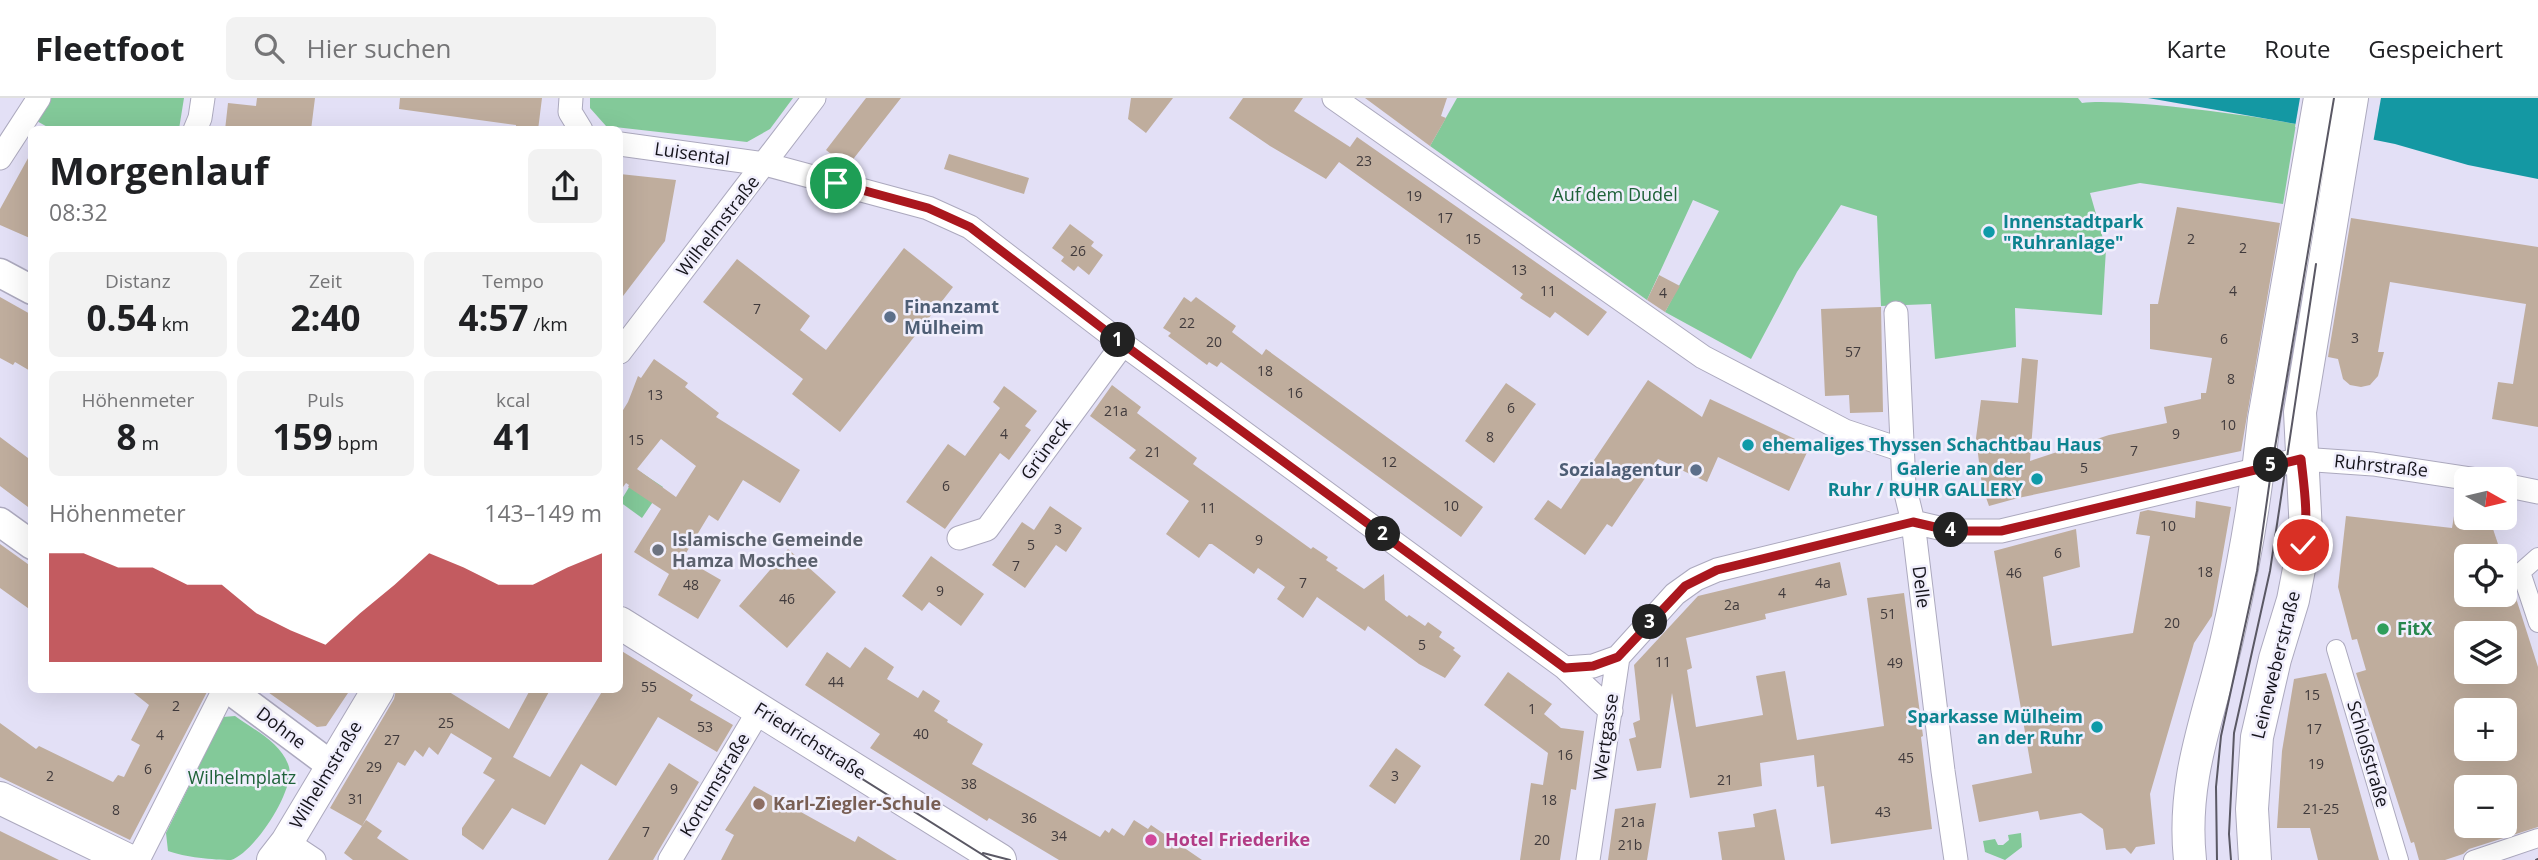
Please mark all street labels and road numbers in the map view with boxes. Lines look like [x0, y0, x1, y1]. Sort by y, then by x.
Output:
street label: Luisental [653, 136, 731, 170]
street label: Wilhelmstraße [670, 170, 764, 281]
street label: Grüneck [1015, 412, 1076, 484]
street label: Ruhrstraße [2333, 448, 2429, 482]
street label: Delle [1907, 564, 1936, 609]
street label: Leineweberstraße [2245, 588, 2305, 741]
street label: Wertgasse [1587, 692, 1623, 782]
street label: Friedrichstraße [750, 696, 871, 784]
street label: Schloßstraße [2342, 698, 2396, 810]
street label: Dohne [252, 701, 311, 754]
street label: Wilhelmstraße [284, 716, 367, 833]
street label: Kortumstraße [674, 728, 755, 841]

